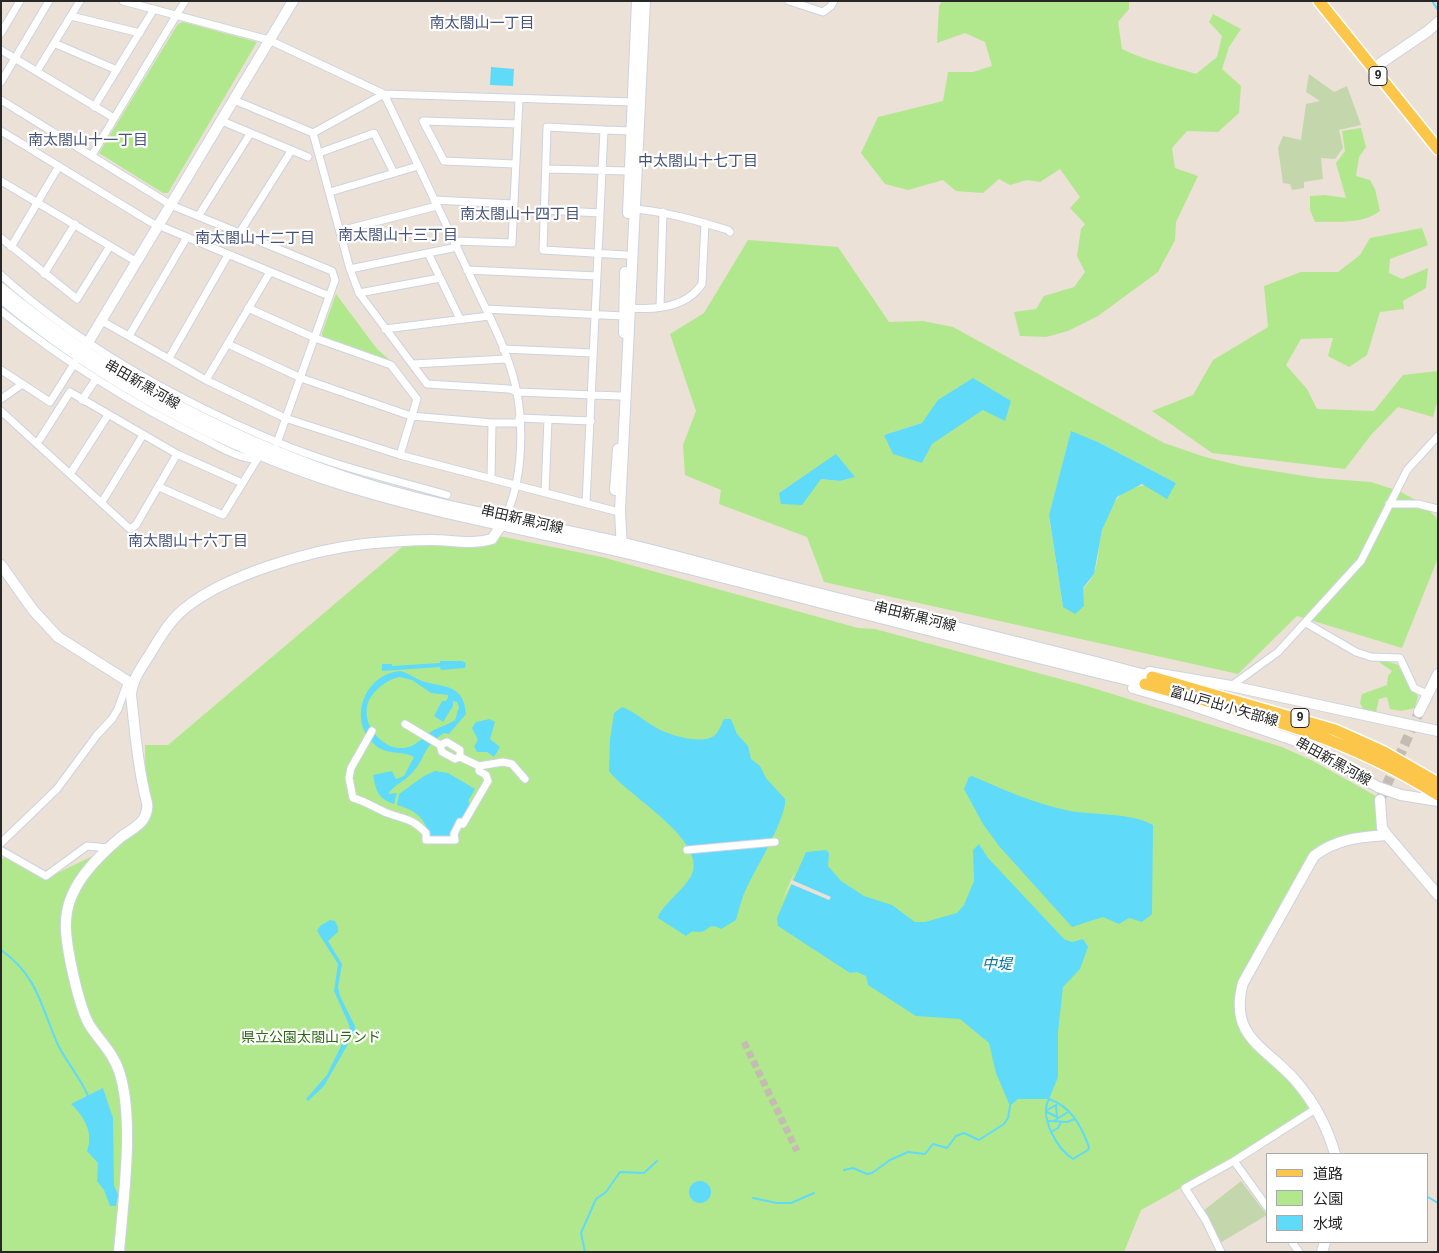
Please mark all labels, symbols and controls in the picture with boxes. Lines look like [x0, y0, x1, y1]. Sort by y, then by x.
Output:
district label: 南太閤山一丁目 [430, 15, 534, 33]
road number: 9 [1369, 66, 1387, 85]
district label: 南太閤山十一丁目 [28, 132, 148, 150]
district label: 中太閤山十七丁目 [638, 153, 758, 171]
district label: 南太閤山十四丁目 [460, 206, 580, 224]
district label: 南太閤山十三丁目 [338, 227, 458, 245]
district label: 南太閤山十二丁目 [195, 230, 315, 248]
street label: 串田新黒河線 [101, 357, 183, 413]
street label: 串田新黒河線 [479, 502, 565, 538]
district label: 南太閤山十六丁目 [128, 533, 248, 551]
street label: 串田新黒河線 [872, 599, 958, 635]
street label: 富山戸出小矢部線 [1168, 683, 1280, 731]
road number: 9 [1291, 708, 1309, 728]
street label: 串田新黒河線 [1292, 734, 1374, 790]
water label: 中堤 [982, 956, 1012, 974]
park label: 県立公園太閤山ランド [241, 1030, 381, 1046]
legend [1266, 1153, 1429, 1243]
text: 道路 [1313, 1165, 1343, 1182]
text: 公園 [1313, 1190, 1343, 1207]
text: 水域 [1313, 1215, 1343, 1232]

